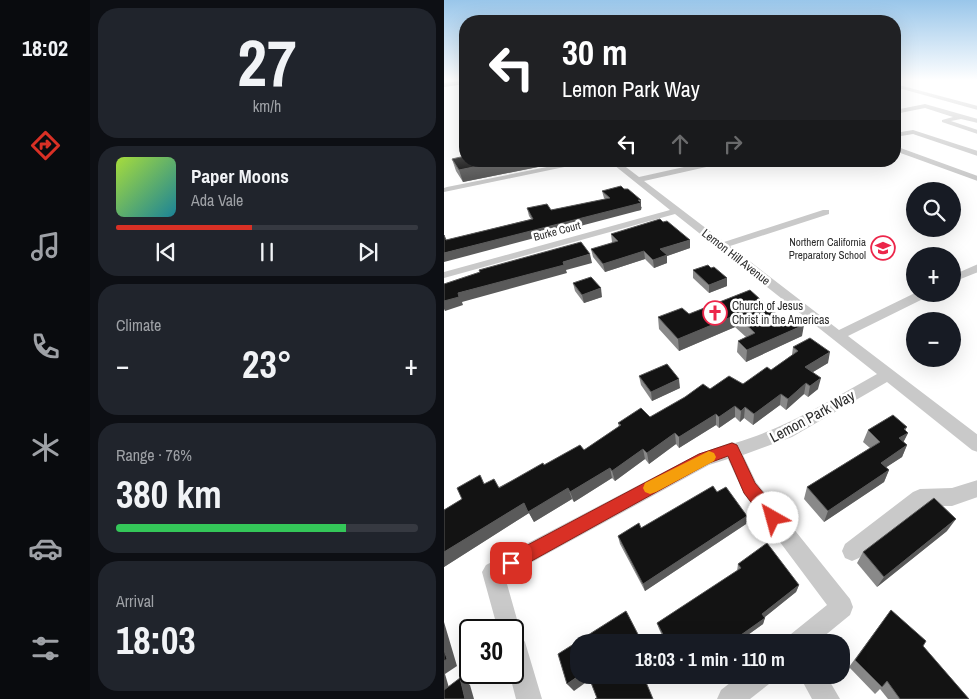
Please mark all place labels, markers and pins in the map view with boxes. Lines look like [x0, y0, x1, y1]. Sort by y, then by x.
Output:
place label: Northern California Preparatory School [789, 235, 866, 262]
school or university icon: Northern California Preparatory School [870, 235, 896, 261]
place label: Church of Jesus Christ in the Americas [732, 298, 829, 328]
church icon: Church of Jesus Christ in the Americas [702, 300, 728, 326]
pin [490, 542, 532, 584]

